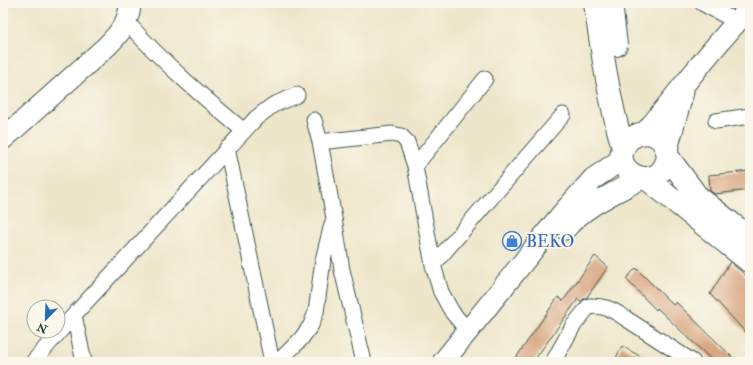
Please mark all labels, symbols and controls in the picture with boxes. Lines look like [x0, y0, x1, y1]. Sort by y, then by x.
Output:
shop icon: BEKO [501, 230, 523, 252]
place label: BEKO [526, 231, 574, 252]
north arrow [26, 299, 66, 339]
text: N [34, 319, 50, 336]

